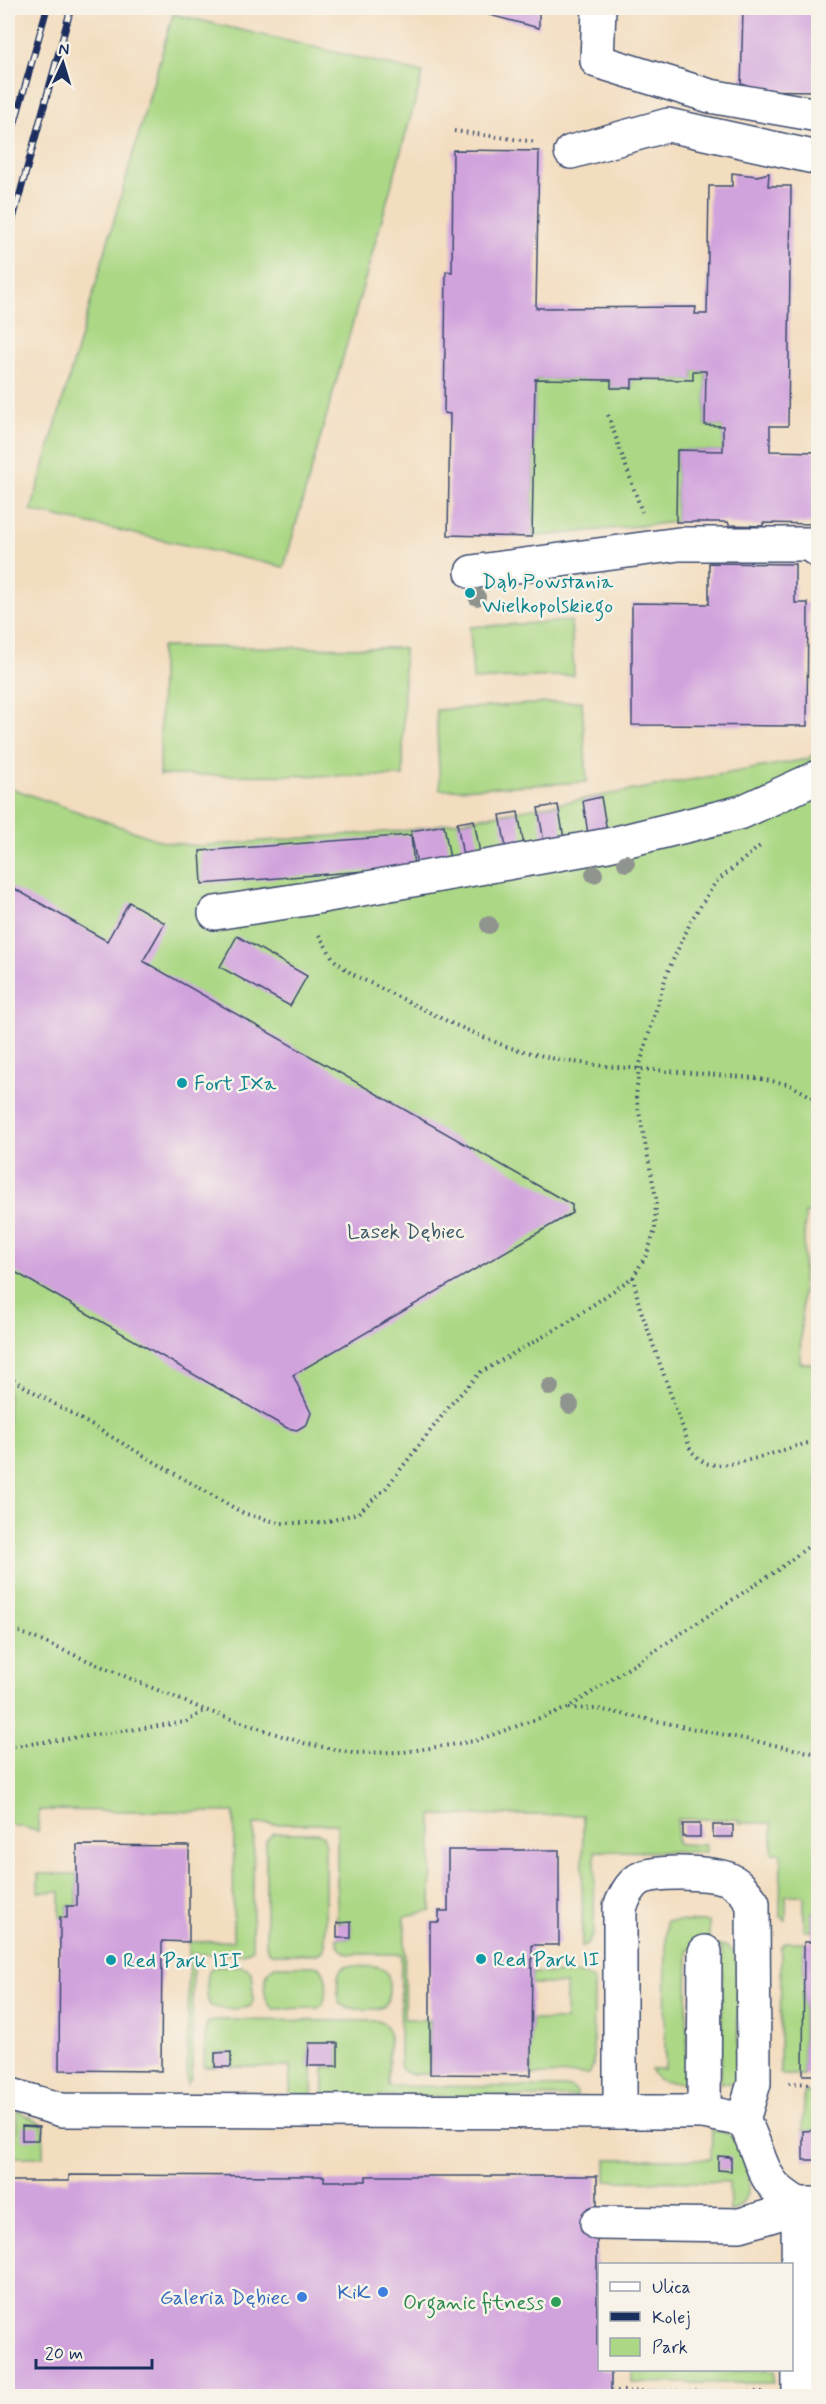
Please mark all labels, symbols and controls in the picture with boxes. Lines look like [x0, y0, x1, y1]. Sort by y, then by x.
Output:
north arrow [33, 33, 93, 93]
text: N [58, 39, 70, 60]
place label: Dąb Powstania Wielkopolskiego [482, 568, 614, 622]
marker: Dąb Powstania Wielkopolskiego [463, 586, 477, 600]
place label: Fort IXa [194, 1070, 277, 1098]
marker: Fort IXa [175, 1076, 189, 1090]
park label: Lasek Dębiec [347, 1218, 465, 1246]
place label: Red Park II [493, 1946, 600, 1974]
place label: Red Park III [123, 1947, 242, 1975]
marker: Red Park II [474, 1952, 488, 1966]
marker: Red Park III [104, 1953, 118, 1967]
legend [598, 2263, 793, 2371]
text: Ulica [652, 2276, 691, 2300]
place label: KiK [337, 2279, 371, 2307]
place label: Galeria Dębiec [160, 2284, 290, 2312]
marker: KiK [376, 2285, 390, 2299]
place label: Organic fitness [403, 2289, 544, 2319]
marker: Galeria Dębiec [295, 2290, 309, 2304]
marker: Organic fitness [549, 2295, 563, 2309]
text: Kolej [652, 2306, 690, 2330]
scale bar [36, 2332, 152, 2370]
text: Park [652, 2336, 688, 2360]
text: 20 m [45, 2342, 83, 2366]

